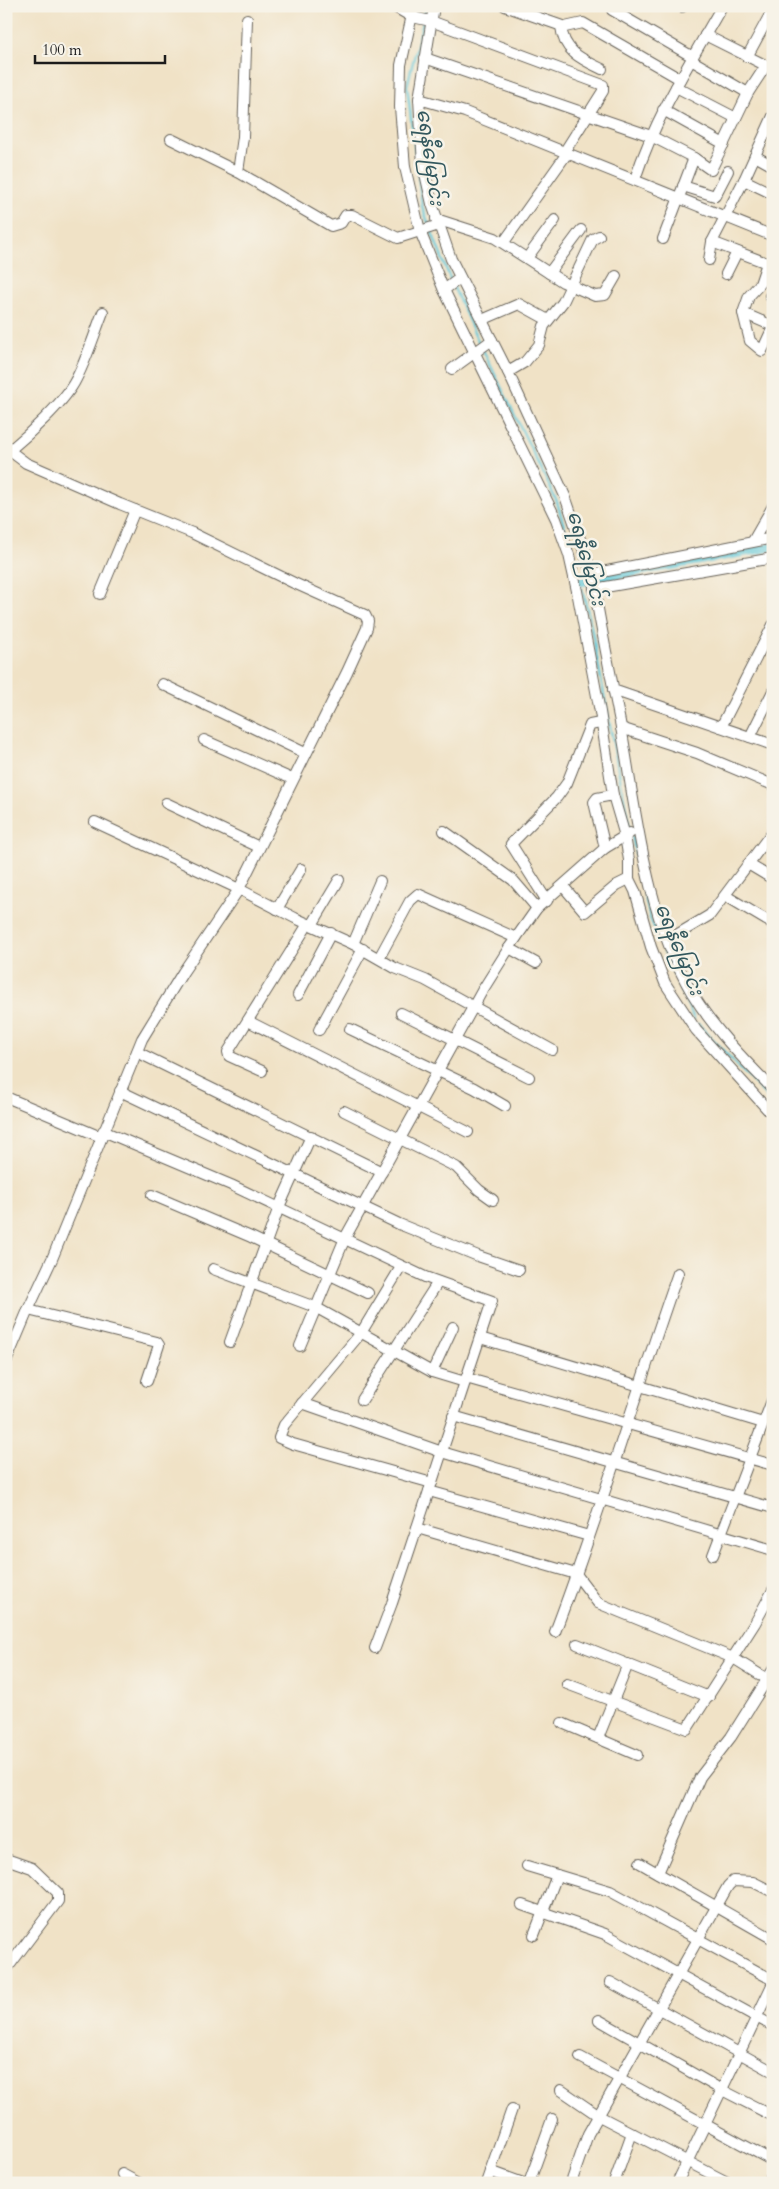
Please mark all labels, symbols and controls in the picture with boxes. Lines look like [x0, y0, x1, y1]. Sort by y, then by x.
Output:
scale bar [35, 32, 165, 64]
text: 100 m [42, 40, 82, 60]
water label: ရေနီမြောင်း [407, 107, 452, 208]
water label: ရေနီမြောင်း [558, 508, 613, 610]
water label: ရေနီမြောင်း [646, 899, 712, 1001]

